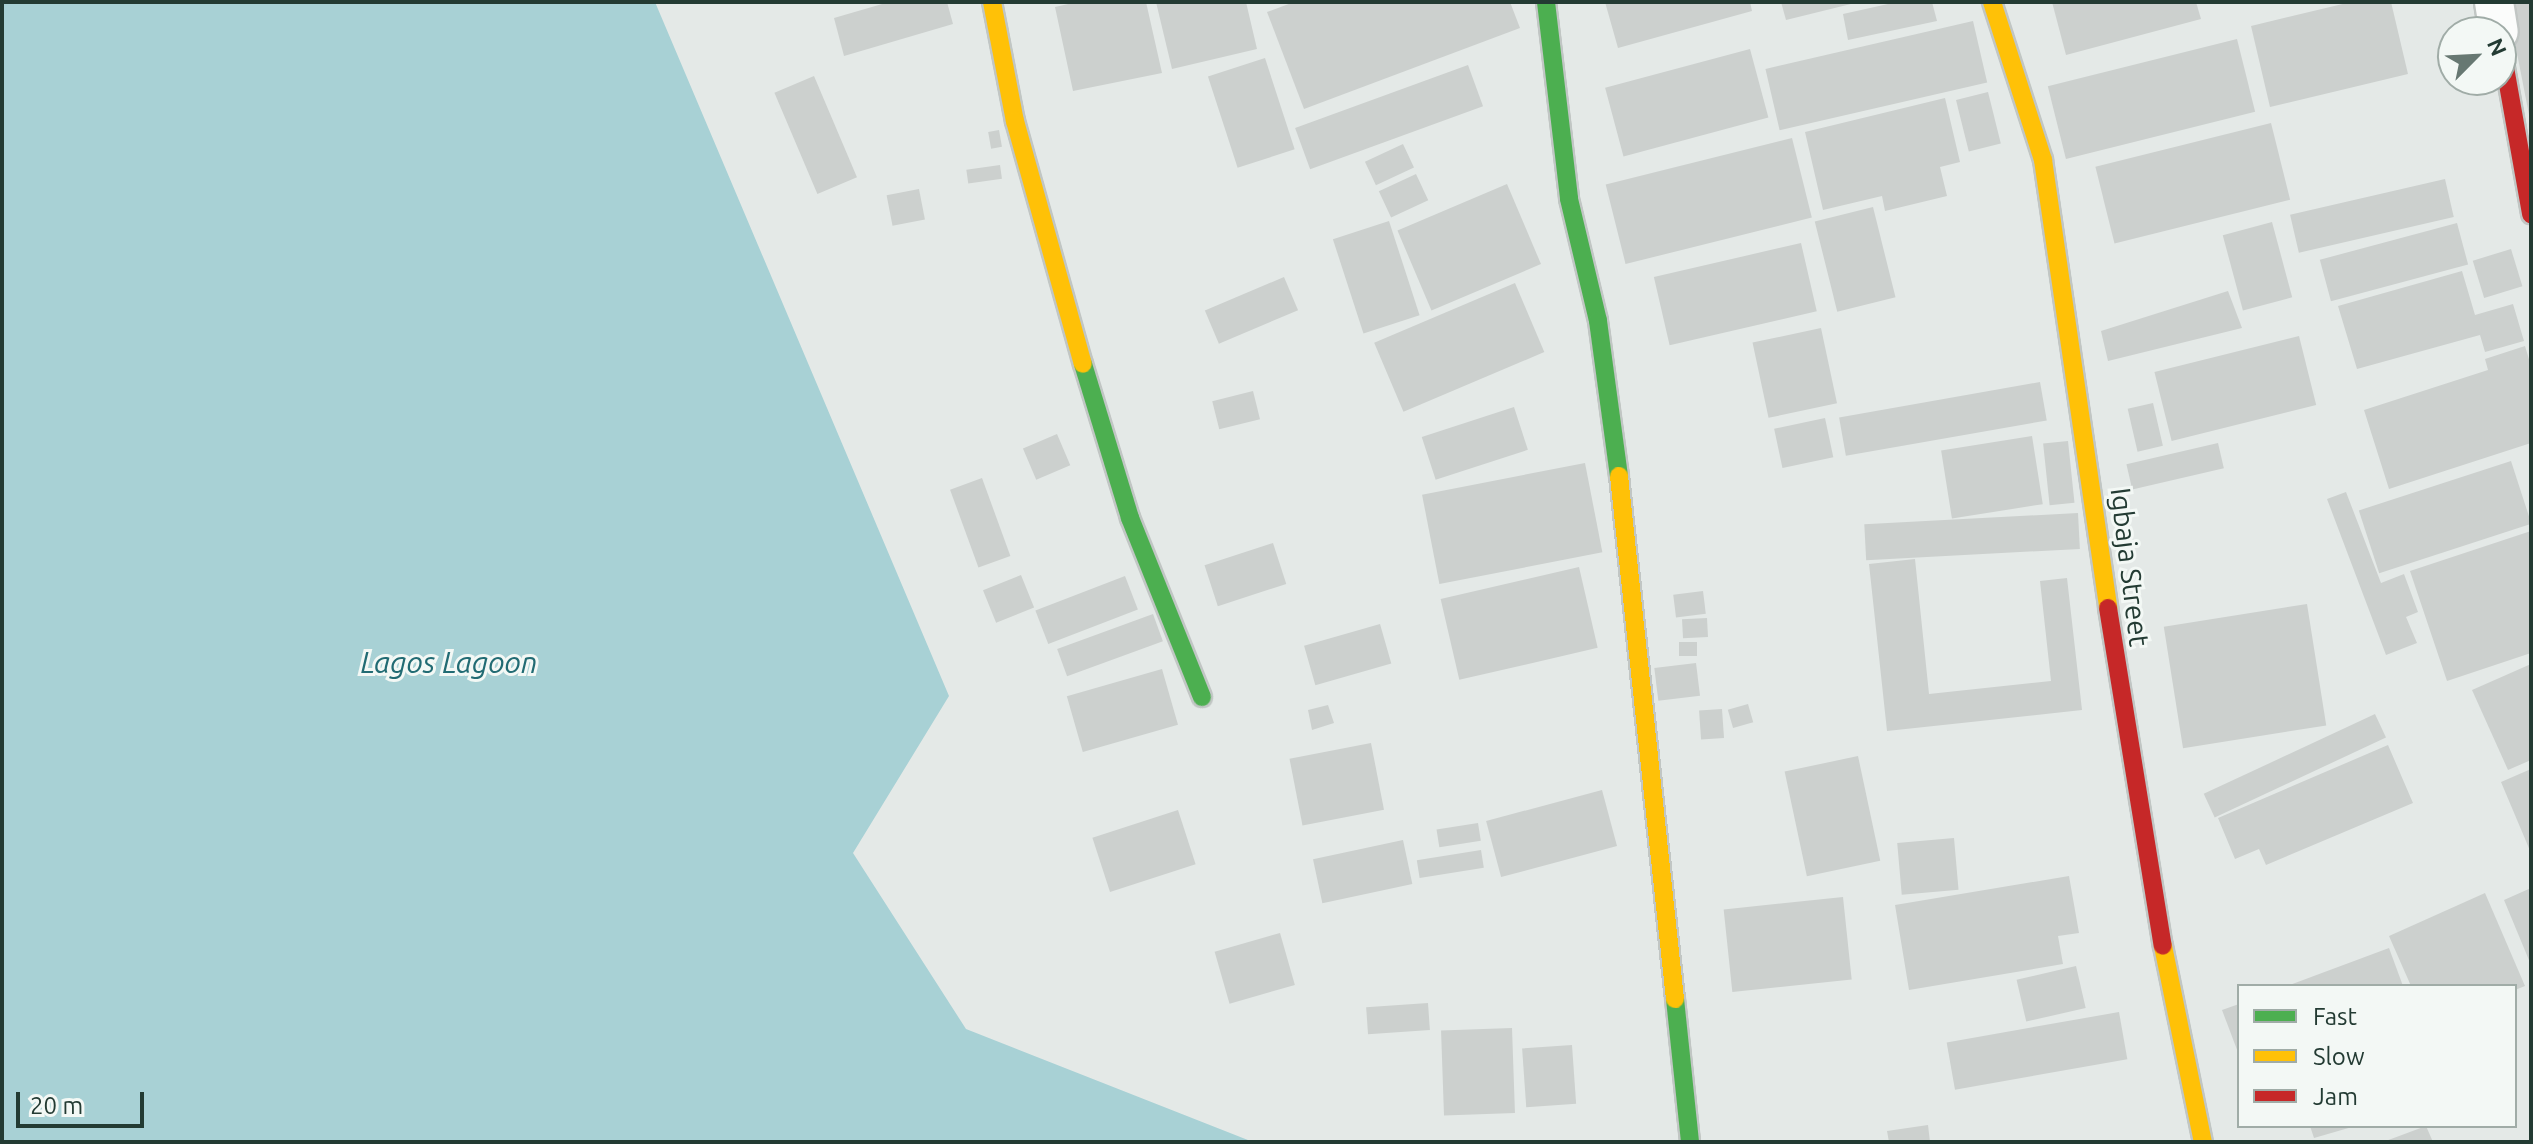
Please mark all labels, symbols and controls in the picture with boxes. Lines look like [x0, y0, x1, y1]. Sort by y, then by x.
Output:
north arrow [2437, 16, 2517, 96]
text: N [2483, 34, 2512, 59]
street label: Igbaja Street [2104, 486, 2156, 648]
water label: Lagos Lagoon [361, 644, 537, 680]
legend [2237, 984, 2517, 1128]
text: Fast [2313, 1003, 2357, 1030]
text: Slow [2313, 1043, 2365, 1070]
scale bar [20, 1076, 148, 1126]
text: Jam [2313, 1083, 2358, 1110]
text: 20 m [30, 1092, 83, 1119]

